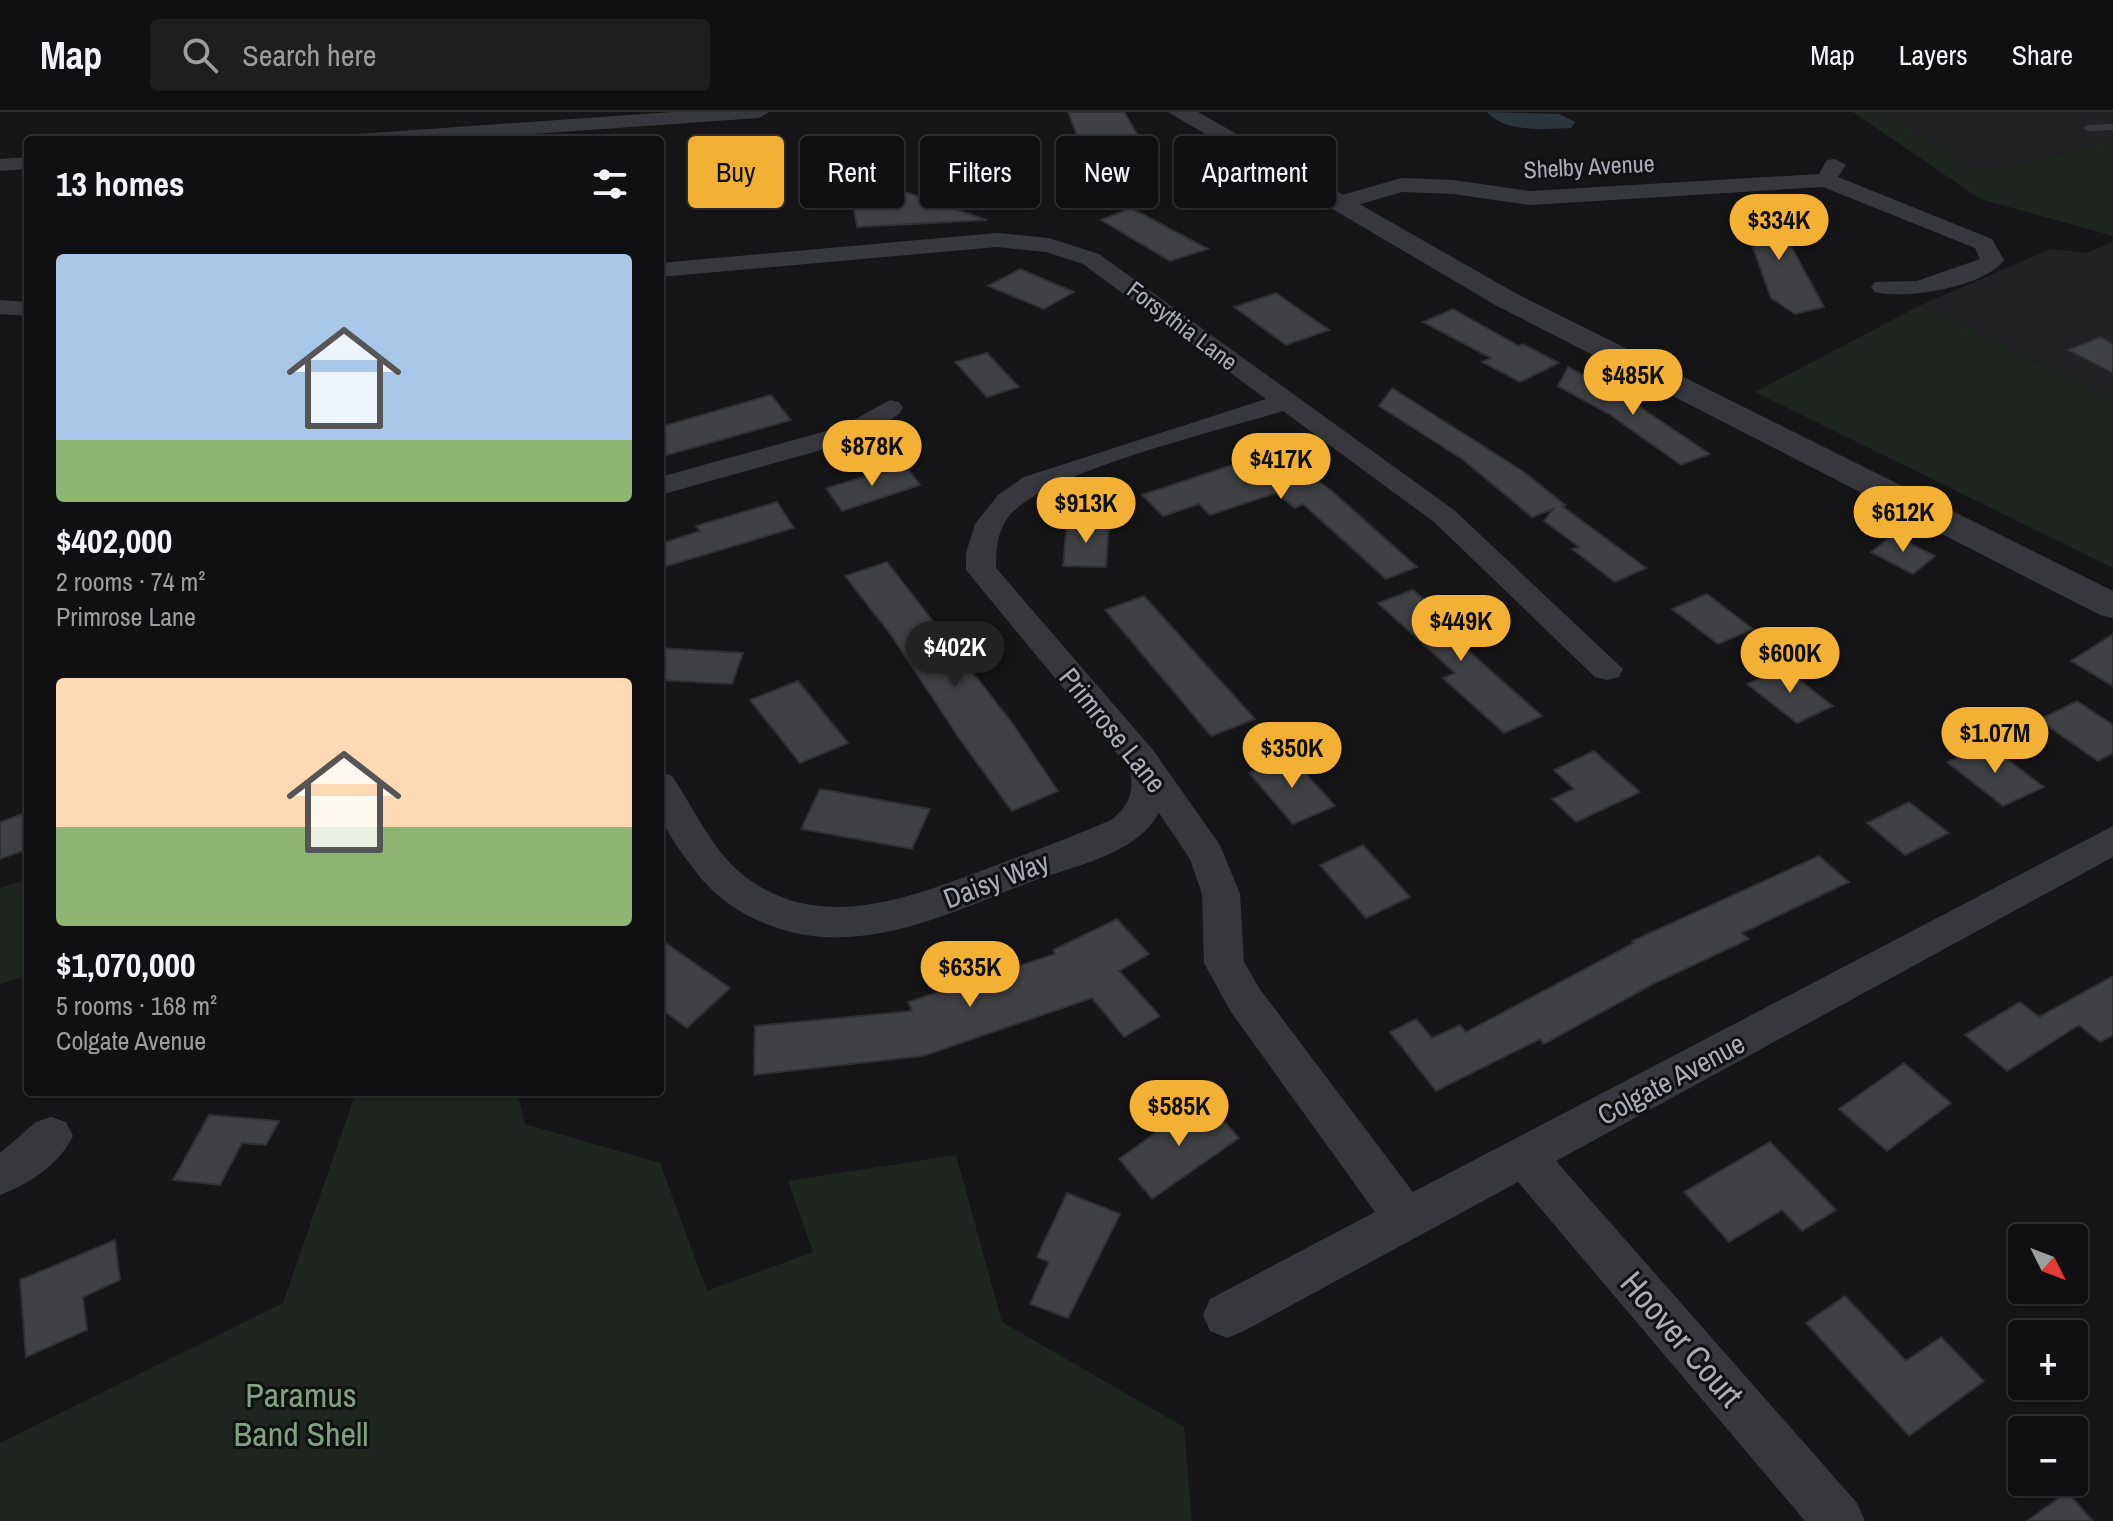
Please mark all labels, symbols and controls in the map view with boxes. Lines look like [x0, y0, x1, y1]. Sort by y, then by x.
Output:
search box [150, 19, 710, 91]
text: Map [40, 30, 102, 81]
icon: search [178, 33, 222, 77]
text: Search here [242, 35, 376, 75]
text: Map [1810, 36, 1855, 74]
text: Layers [1899, 36, 1968, 74]
text: Share [2012, 36, 2073, 74]
chip: Buy [688, 136, 784, 208]
chip: Rent [800, 136, 904, 208]
chip: Filters [920, 136, 1040, 208]
chip: New [1056, 136, 1158, 208]
chip: Apartment [1174, 136, 1336, 208]
street label: Shelby Avenue [1523, 147, 1655, 185]
text: 13 homes [56, 161, 185, 207]
icon: filters [588, 162, 632, 206]
pin: $334K [1723, 194, 1835, 262]
text: $334K [1748, 202, 1810, 237]
street label: Forsythia Lane [1121, 273, 1244, 377]
icon: home [272, 306, 416, 450]
pin: $485K [1577, 349, 1689, 417]
text: $485K [1602, 357, 1664, 392]
pin: $878K [816, 420, 928, 488]
text: $878K [841, 428, 903, 463]
pin: $417K [1225, 433, 1337, 501]
text: $417K [1250, 441, 1312, 476]
pin: $913K [1030, 477, 1142, 545]
text: $913K [1055, 485, 1117, 520]
pin: $612K [1847, 486, 1959, 554]
text: $612K [1872, 494, 1934, 529]
text: $402,000 [56, 518, 172, 564]
text: 2 rooms · 74 m² [56, 564, 205, 599]
pin: $449K [1405, 595, 1517, 663]
text: Primrose Lane [56, 599, 196, 634]
text: $449K [1430, 603, 1492, 638]
pin: $402K [899, 621, 1011, 689]
pin: $600K [1734, 627, 1846, 695]
text: $402K [924, 629, 986, 664]
text: $600K [1759, 635, 1821, 670]
street label: Primrose Lane [1051, 660, 1175, 800]
pin: $1.07M [1930, 707, 2060, 775]
text: $1.07M [1959, 715, 2031, 750]
pin: $350K [1236, 722, 1348, 790]
icon: home [272, 730, 416, 874]
text: $350K [1261, 730, 1323, 765]
street label: Daisy Way [938, 842, 1055, 917]
pin: $635K [914, 941, 1026, 1009]
text: $1,070,000 [56, 942, 196, 988]
text: $635K [939, 949, 1001, 984]
text: 5 rooms · 168 m² [56, 988, 217, 1023]
text: Colgate Avenue [56, 1023, 206, 1058]
street label: Colgate Avenue [1591, 1024, 1751, 1134]
pin: $585K [1123, 1080, 1235, 1148]
text: $585K [1148, 1088, 1210, 1123]
north arrow [2008, 1224, 2088, 1304]
map controls [2008, 1224, 2088, 1496]
street label: Hoover Court [1610, 1261, 1754, 1417]
button: + [2008, 1320, 2088, 1400]
park label: Paramus Band Shell [234, 1372, 368, 1457]
button: − [2008, 1416, 2088, 1496]

